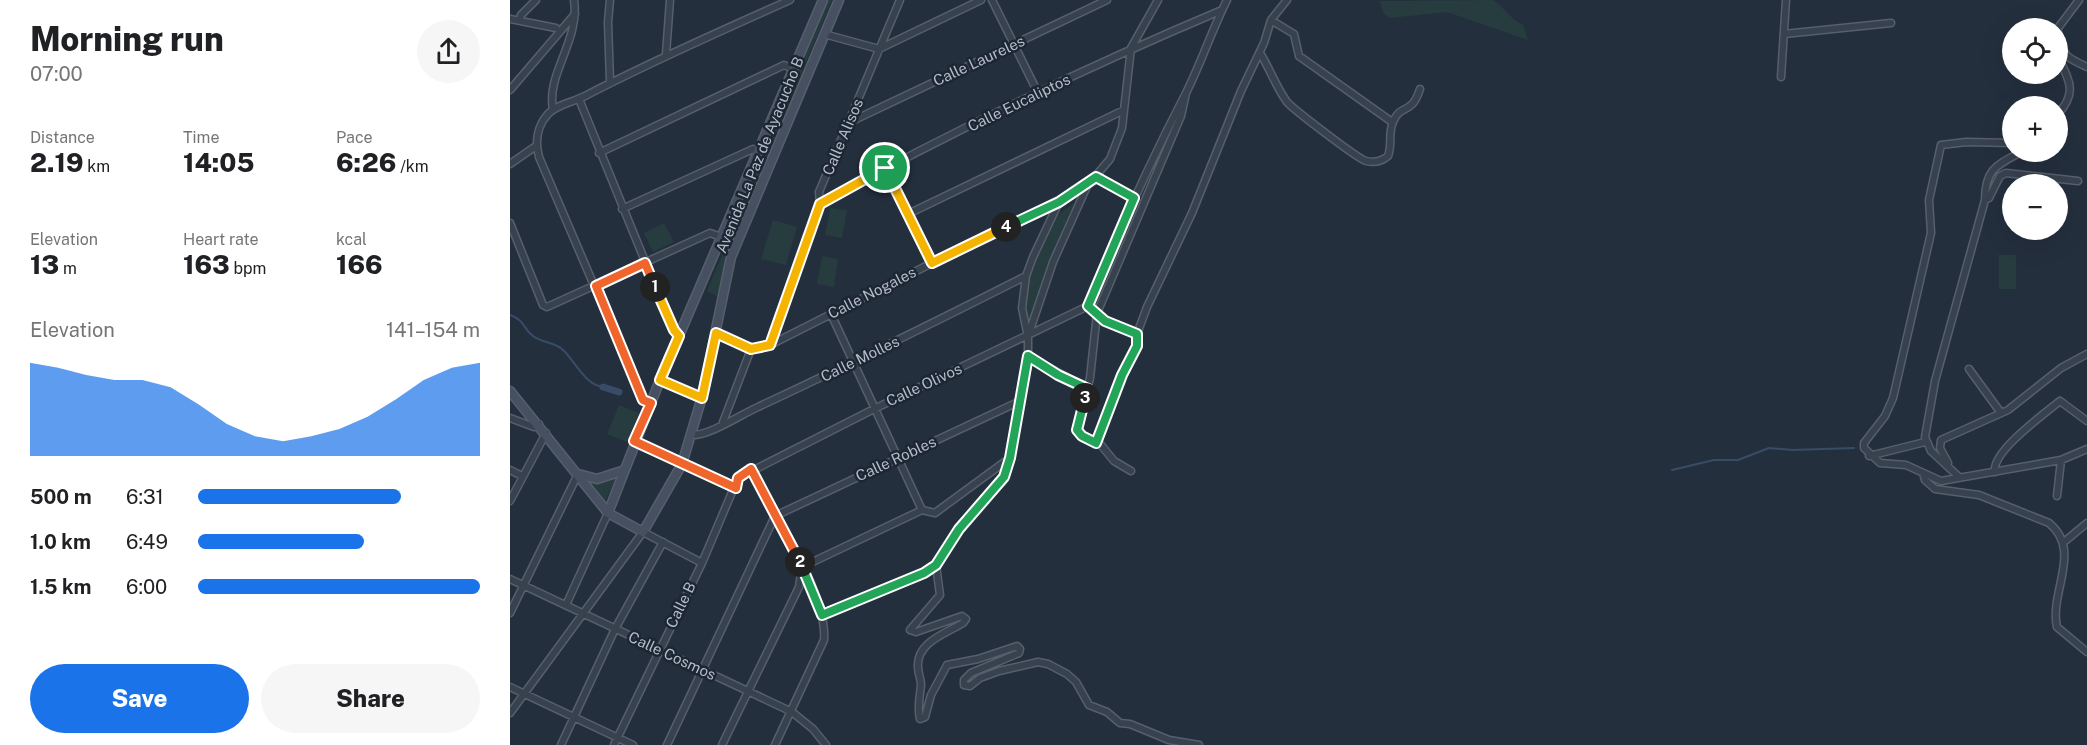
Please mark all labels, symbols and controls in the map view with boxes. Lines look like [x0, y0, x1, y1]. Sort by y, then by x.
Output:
map controls [2002, 18, 2068, 240]
button: locate [2002, 18, 2068, 84]
text: Morning run [30, 20, 224, 58]
button: share [417, 20, 480, 83]
street label: Calle Laureles [930, 32, 1027, 89]
street label: Avenida La Paz de Ayacucho B [712, 54, 807, 255]
text: 07:00 [30, 62, 83, 86]
street label: Calle Eucaliptos [965, 70, 1073, 135]
street label: Calle Alisos [819, 96, 866, 178]
button: + [2002, 96, 2068, 162]
text: Distance [30, 128, 95, 147]
text: Time [183, 128, 219, 147]
text: Pace [336, 128, 373, 147]
pin [859, 142, 910, 193]
text: 2.19 [30, 147, 83, 178]
text: 14:05 [183, 147, 254, 178]
text: 6:26 [336, 147, 396, 178]
icon: arrive [868, 151, 901, 184]
text: km [83, 157, 110, 176]
text: /km [396, 157, 429, 176]
button: − [2002, 174, 2068, 240]
pin: 4 [991, 212, 1021, 242]
text: 4 [1001, 217, 1011, 236]
text: Elevation [30, 230, 98, 249]
text: Heart rate [183, 230, 259, 249]
text: kcal [336, 230, 367, 249]
text: 13 [30, 249, 59, 280]
text: 163 [183, 249, 230, 280]
text: 166 [336, 249, 383, 280]
text: m [59, 259, 77, 278]
text: bpm [230, 259, 266, 278]
street label: Calle Nogales [825, 263, 919, 322]
pin: 1 [640, 272, 670, 302]
text: 1 [652, 277, 658, 296]
text: Elevation [30, 318, 115, 342]
text: 141–154 m [386, 318, 480, 342]
street label: Calle Molles [818, 332, 902, 385]
street label: Calle Olivos [883, 360, 964, 409]
pin: 3 [1070, 383, 1100, 413]
text: 3 [1080, 388, 1090, 407]
street label: Calle Robles [853, 433, 939, 485]
text: 500 m [30, 485, 92, 509]
text: 6:31 [126, 485, 164, 509]
text: 1.0 km [30, 530, 91, 554]
text: 6:49 [126, 530, 168, 554]
pin: 2 [785, 547, 815, 577]
text: 2 [795, 552, 805, 571]
text: 1.5 km [30, 575, 91, 599]
text: 6:00 [126, 575, 167, 599]
street label: Calle B [662, 579, 699, 631]
street label: Calle Cosmos [626, 628, 719, 683]
button: Save [30, 664, 249, 733]
button: Share [261, 664, 480, 733]

